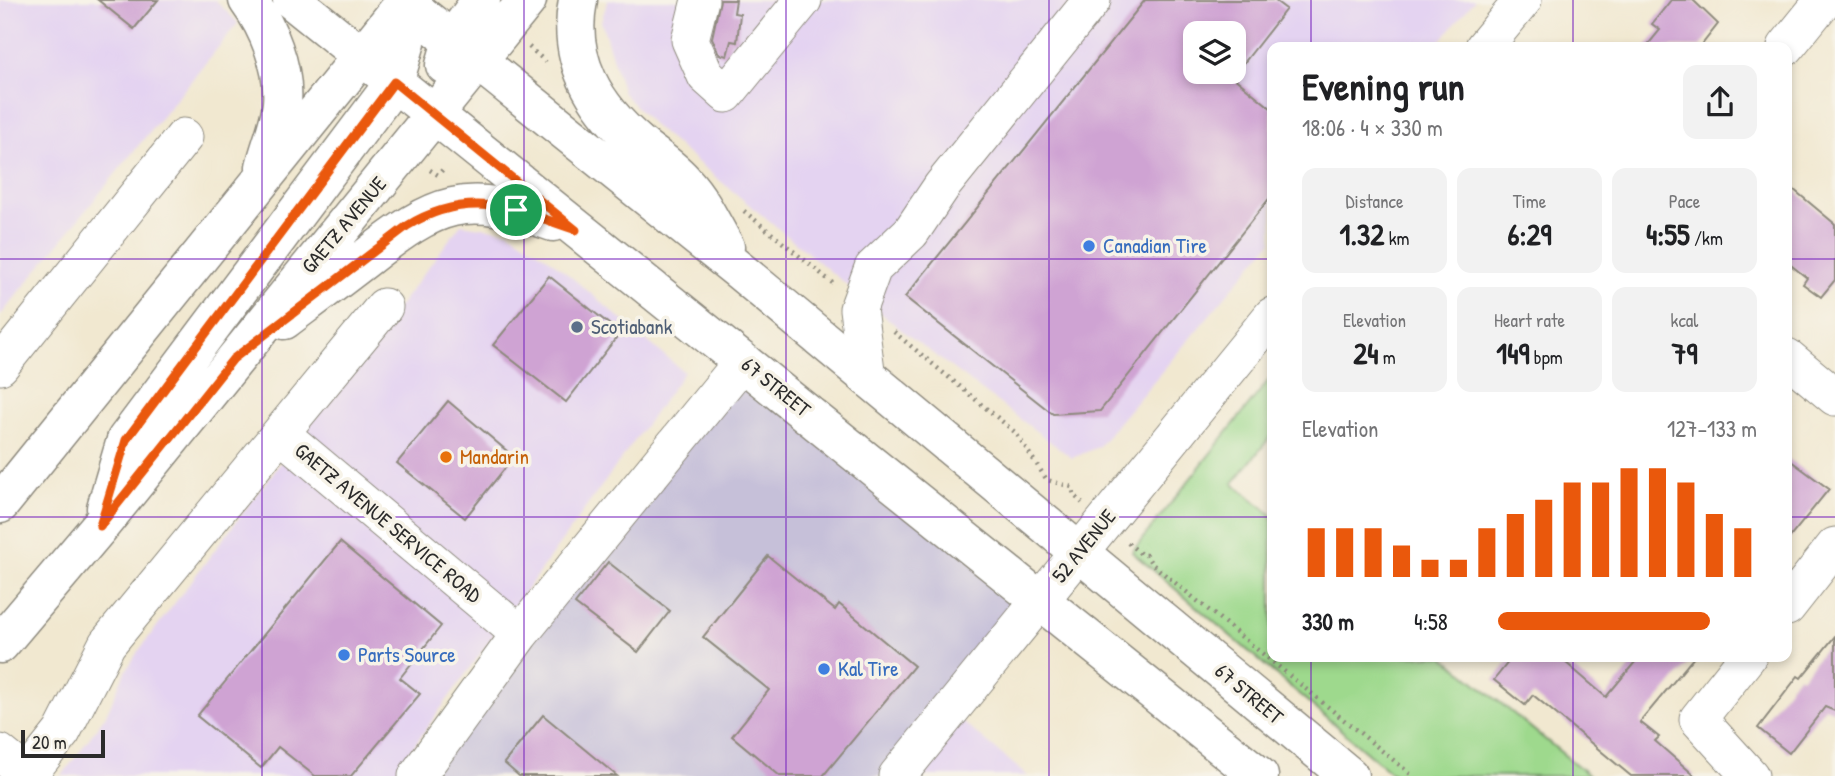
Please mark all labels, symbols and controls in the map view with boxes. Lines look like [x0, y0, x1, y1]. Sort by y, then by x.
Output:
map controls [1183, 21, 1246, 84]
button: layers [1183, 21, 1246, 84]
text: Evening run [1302, 60, 1465, 112]
button: share [1683, 65, 1757, 139]
text: 18:06 · 4 × 330 m [1302, 112, 1443, 143]
street label: GAETZ AVENUE [294, 170, 393, 279]
pin [486, 180, 546, 240]
text: Distance [1345, 188, 1404, 214]
text: Time [1513, 188, 1546, 214]
text: Pace [1669, 188, 1700, 214]
icon: arrive [497, 191, 535, 229]
text: 1.32 [1340, 214, 1384, 254]
text: 6:29 [1508, 214, 1551, 254]
text: 4:55 [1646, 214, 1690, 254]
text: km [1384, 225, 1409, 251]
text: /km [1690, 225, 1723, 251]
place label: Canadian Tire [1103, 231, 1207, 260]
marker: Canadian Tire [1081, 238, 1097, 254]
text: Elevation [1343, 307, 1406, 333]
text: Heart rate [1494, 307, 1565, 333]
text: kcal [1671, 307, 1698, 333]
place label: Scotiabank [591, 312, 673, 341]
marker: Scotiabank [569, 319, 585, 335]
text: 24 [1353, 333, 1379, 373]
text: 149 [1496, 333, 1529, 373]
text: 79 [1672, 333, 1697, 373]
text: m [1379, 344, 1396, 370]
text: bpm [1529, 344, 1563, 370]
street label: 67 STREET [736, 350, 818, 424]
text: Elevation [1302, 413, 1378, 444]
text: 127–133 m [1667, 413, 1757, 444]
street label: GAETZ AVENUE SERVICE ROAD [289, 436, 488, 609]
place label: Mandarin [460, 442, 529, 471]
marker: Mandarin [438, 449, 454, 465]
street label: 52 AVENUE [1045, 503, 1122, 589]
text: 330 m [1302, 606, 1354, 637]
text: 4:58 [1414, 606, 1448, 637]
place label: Parts Source [358, 640, 456, 669]
marker: Parts Source [336, 647, 352, 663]
place label: Kal Tire [838, 654, 899, 683]
street label: 67 STREET [1209, 656, 1291, 732]
marker: Kal Tire [816, 661, 832, 677]
scale bar [21, 727, 105, 759]
text: 20 m [32, 729, 67, 755]

